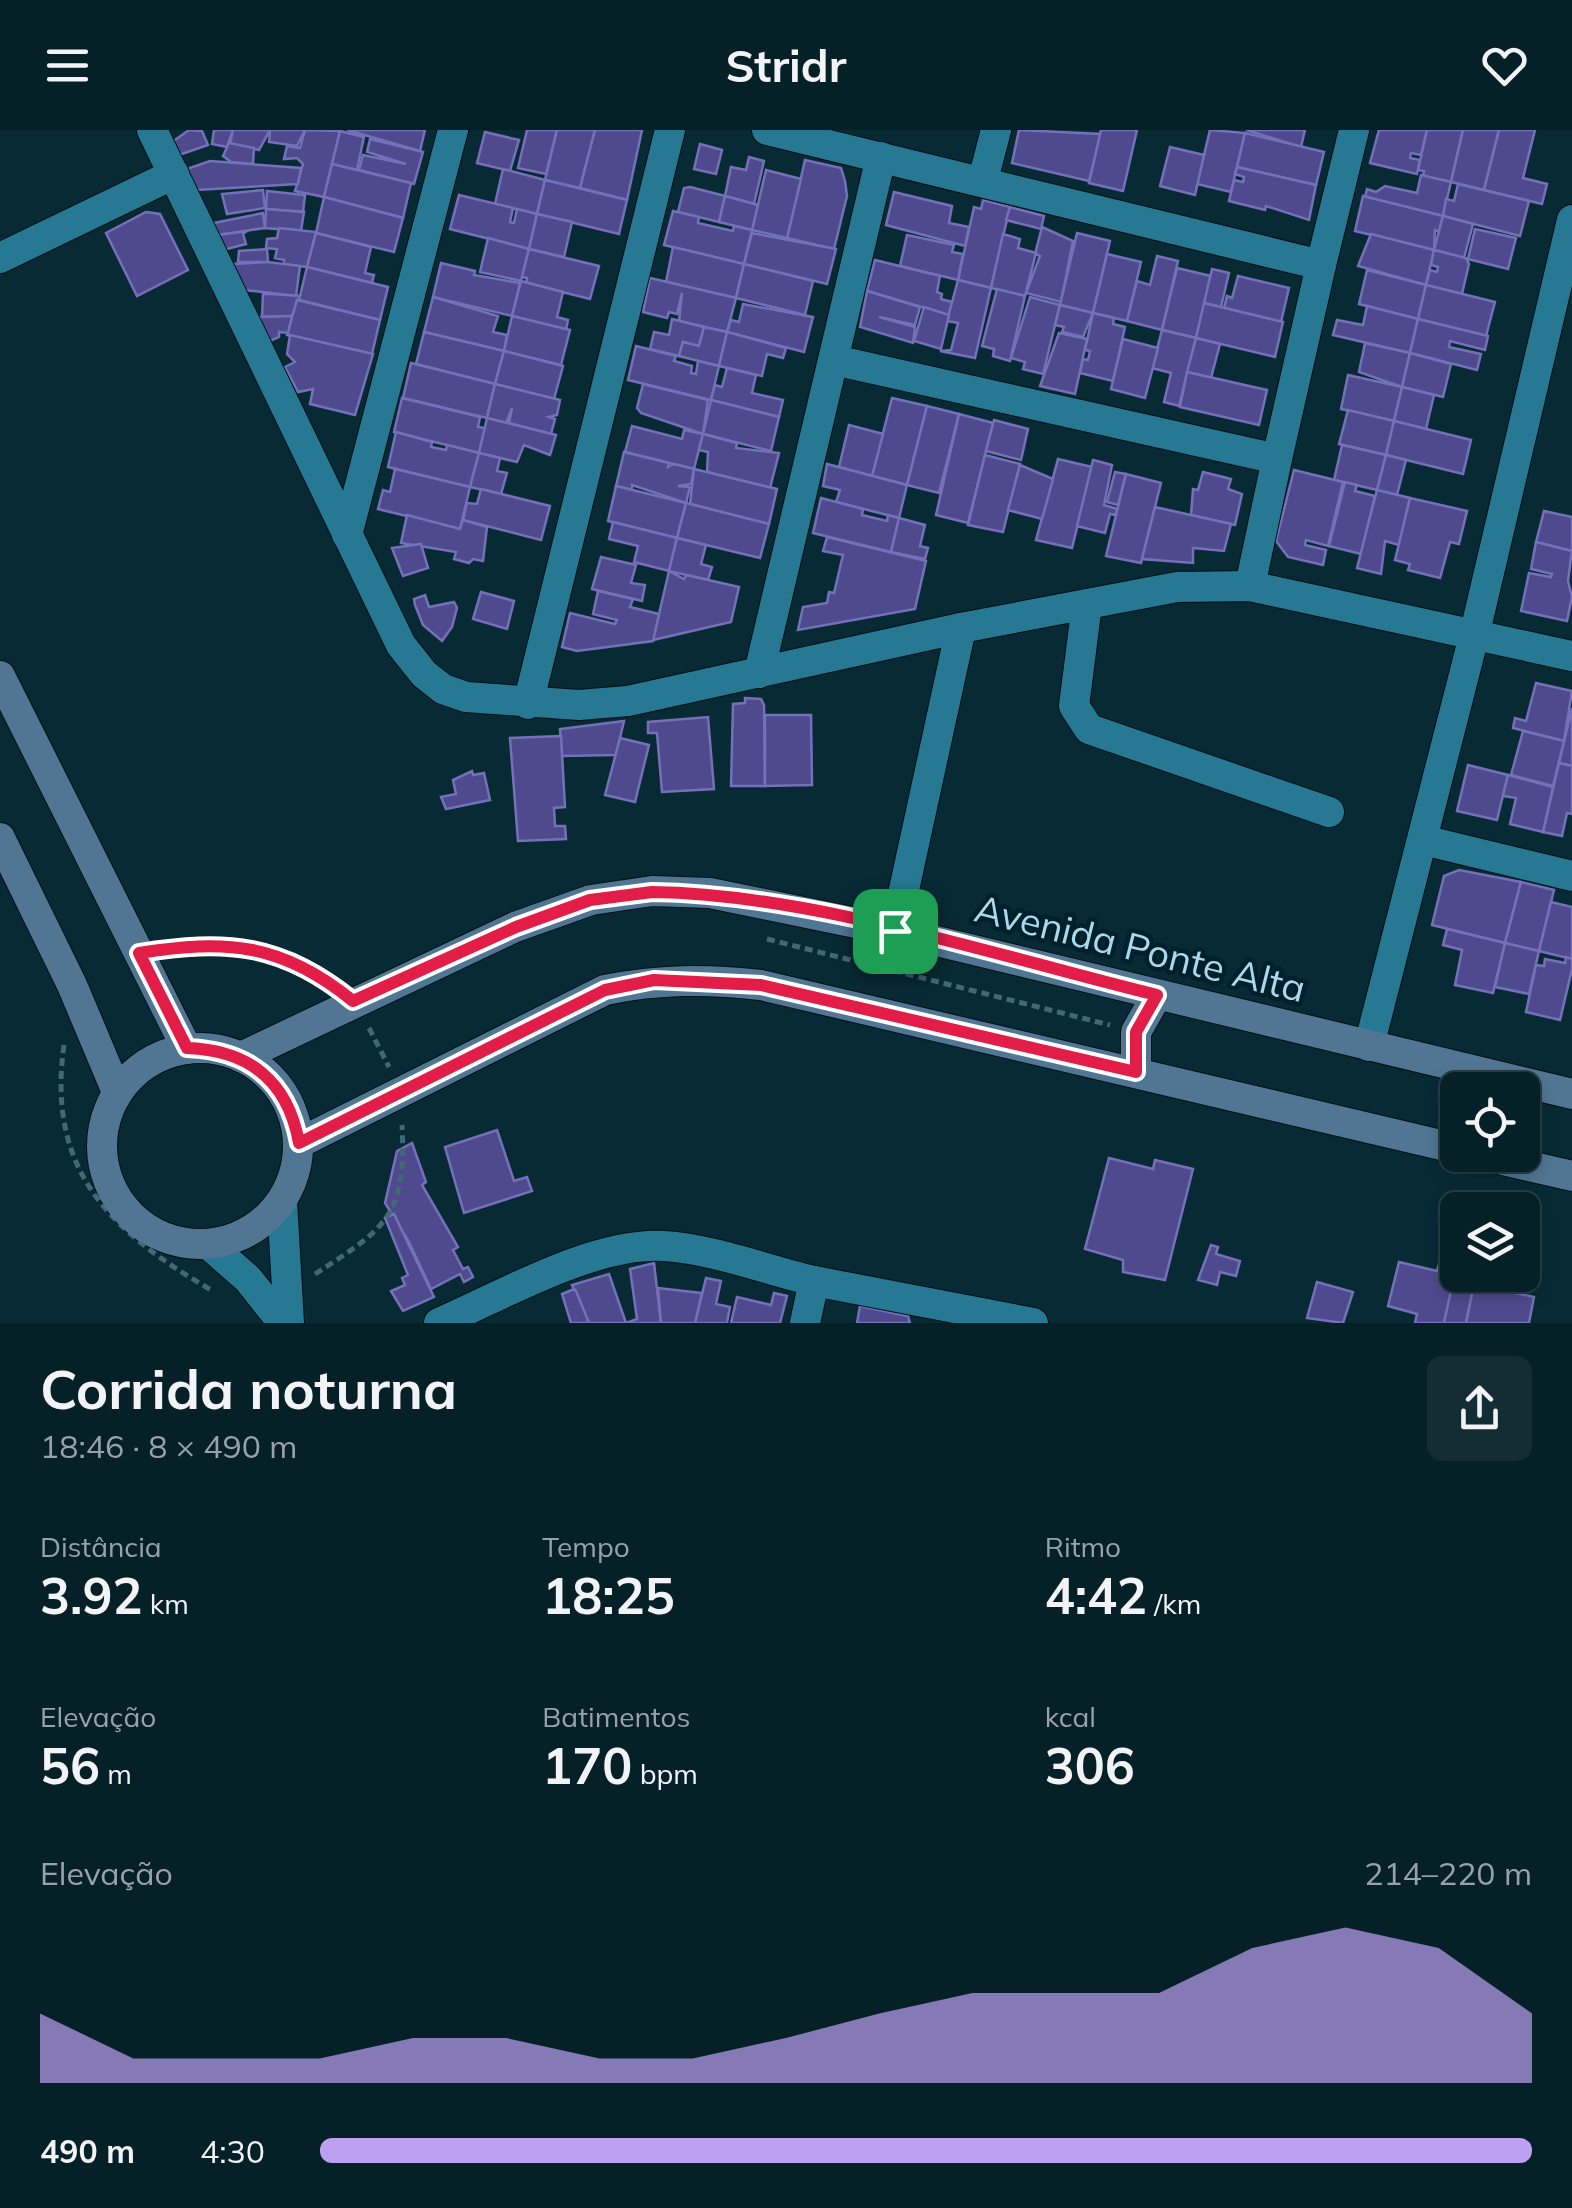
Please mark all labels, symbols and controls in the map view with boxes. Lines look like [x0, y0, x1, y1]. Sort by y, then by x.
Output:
text: Stridr [726, 37, 846, 93]
icon: menu [40, 38, 95, 93]
icon: heart [1477, 38, 1532, 93]
street label: Avenida Ponte Alta [970, 884, 1310, 1012]
pin [853, 889, 938, 974]
icon: arrive [868, 904, 923, 959]
map controls [1440, 1072, 1540, 1292]
button: locate [1440, 1072, 1540, 1172]
button: layers [1440, 1192, 1540, 1292]
text: Corrida noturna [40, 1354, 457, 1423]
button: share [1427, 1356, 1532, 1461]
text: 18:46 · 8 × 490 m [40, 1426, 297, 1466]
text: Distância [40, 1529, 162, 1564]
text: Tempo [542, 1529, 630, 1564]
text: Ritmo [1045, 1529, 1121, 1564]
text: 3.92 [40, 1564, 142, 1627]
text: 18:25 [542, 1564, 675, 1627]
text: 4:42 [1045, 1564, 1147, 1627]
text: km [142, 1586, 189, 1621]
text: /km [1147, 1586, 1201, 1621]
text: Elevação [40, 1699, 156, 1734]
text: Batimentos [542, 1699, 690, 1734]
text: kcal [1045, 1699, 1096, 1734]
text: 56 [40, 1734, 100, 1797]
text: 170 [542, 1734, 632, 1797]
text: 306 [1045, 1734, 1135, 1797]
text: m [100, 1756, 132, 1791]
text: bpm [632, 1756, 698, 1791]
text: Elevação [40, 1853, 173, 1893]
text: 214–220 m [1364, 1853, 1532, 1893]
text: 490 m [40, 2131, 135, 2171]
text: 4:30 [200, 2131, 265, 2171]

